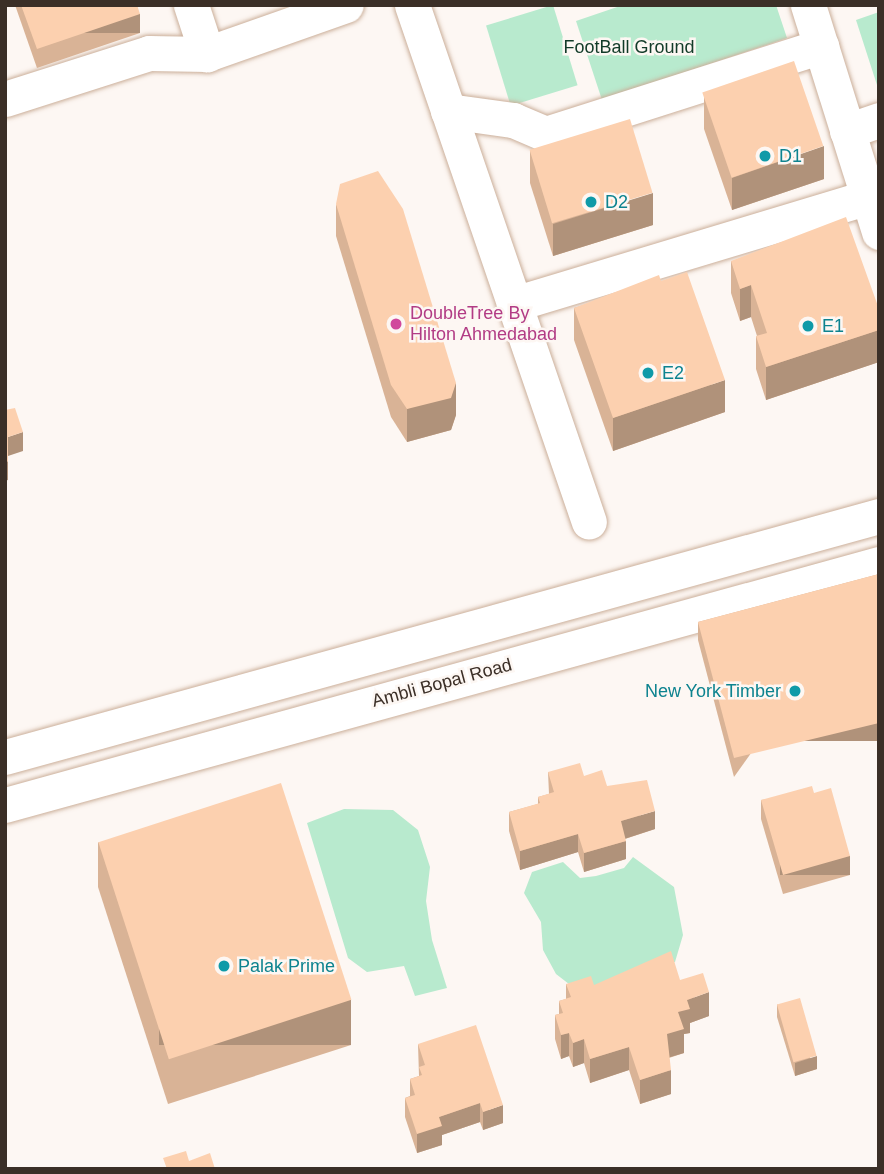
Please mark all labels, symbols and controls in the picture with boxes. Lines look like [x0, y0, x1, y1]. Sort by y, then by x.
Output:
park label: FootBall Ground [563, 36, 695, 58]
place label: D1 [779, 145, 802, 167]
marker: D1 [757, 148, 773, 164]
place label: D2 [605, 191, 628, 213]
marker: D2 [583, 194, 599, 210]
place label: DoubleTree By Hilton Ahmedabad [410, 303, 558, 346]
place label: E1 [822, 315, 844, 337]
marker: DoubleTree By Hilton Ahmedabad [388, 316, 404, 332]
marker: E1 [800, 318, 816, 334]
place label: E2 [662, 362, 684, 384]
marker: E2 [640, 365, 656, 381]
street label: Ambli Bopal Road [370, 654, 514, 712]
place label: New York Timber [644, 680, 781, 702]
marker: New York Timber [787, 683, 803, 699]
place label: Palak Prime [238, 955, 335, 977]
marker: Palak Prime [216, 958, 232, 974]

